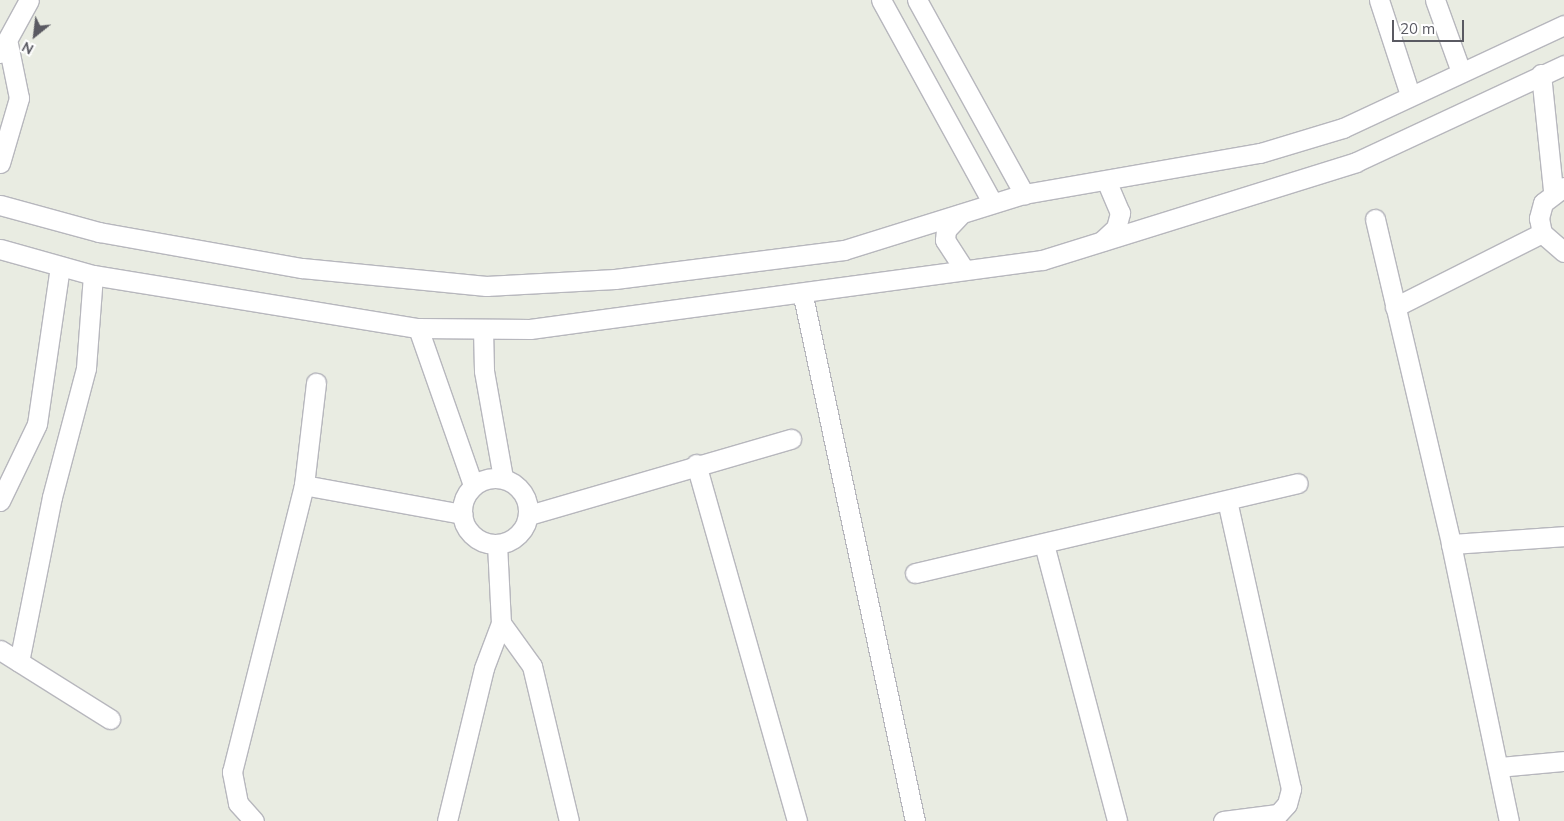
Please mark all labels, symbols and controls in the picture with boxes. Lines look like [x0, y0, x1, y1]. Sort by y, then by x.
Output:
north arrow [10, 10, 60, 60]
scale bar [1394, 10, 1466, 42]
text: 20 m [1400, 19, 1435, 38]
text: N [19, 38, 37, 59]

